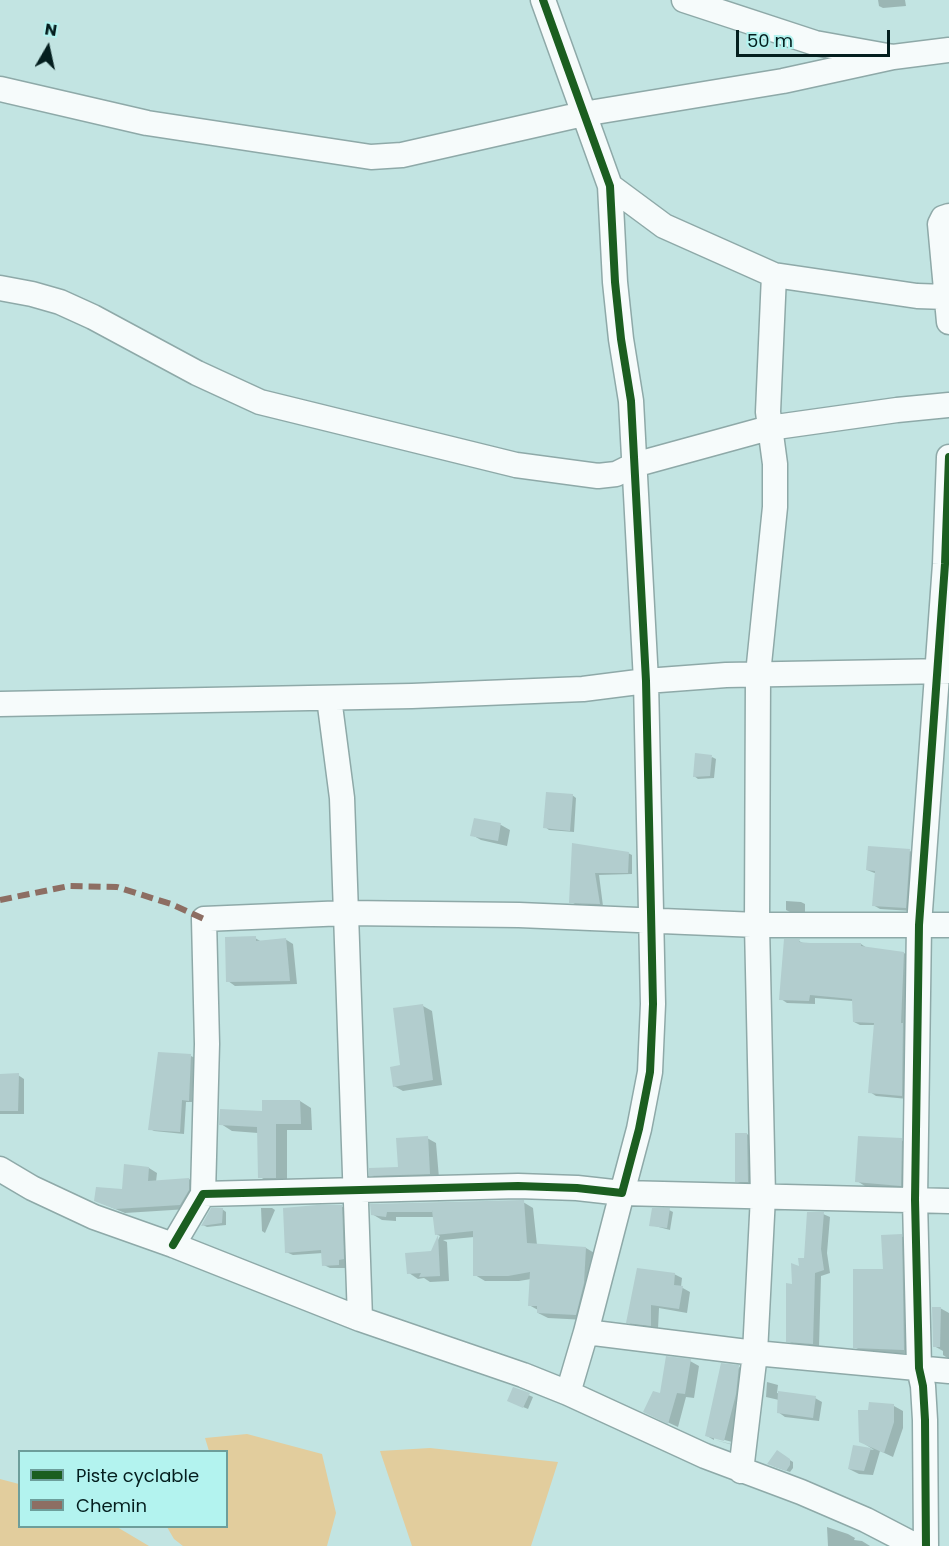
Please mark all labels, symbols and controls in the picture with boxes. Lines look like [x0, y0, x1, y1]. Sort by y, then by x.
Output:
text: N [43, 17, 59, 42]
north arrow [18, 18, 78, 78]
scale bar [739, 18, 894, 56]
text: 50 m [747, 28, 793, 53]
legend [18, 1450, 228, 1528]
text: Piste cyclable [76, 1463, 199, 1488]
text: Chemin [76, 1493, 147, 1518]

